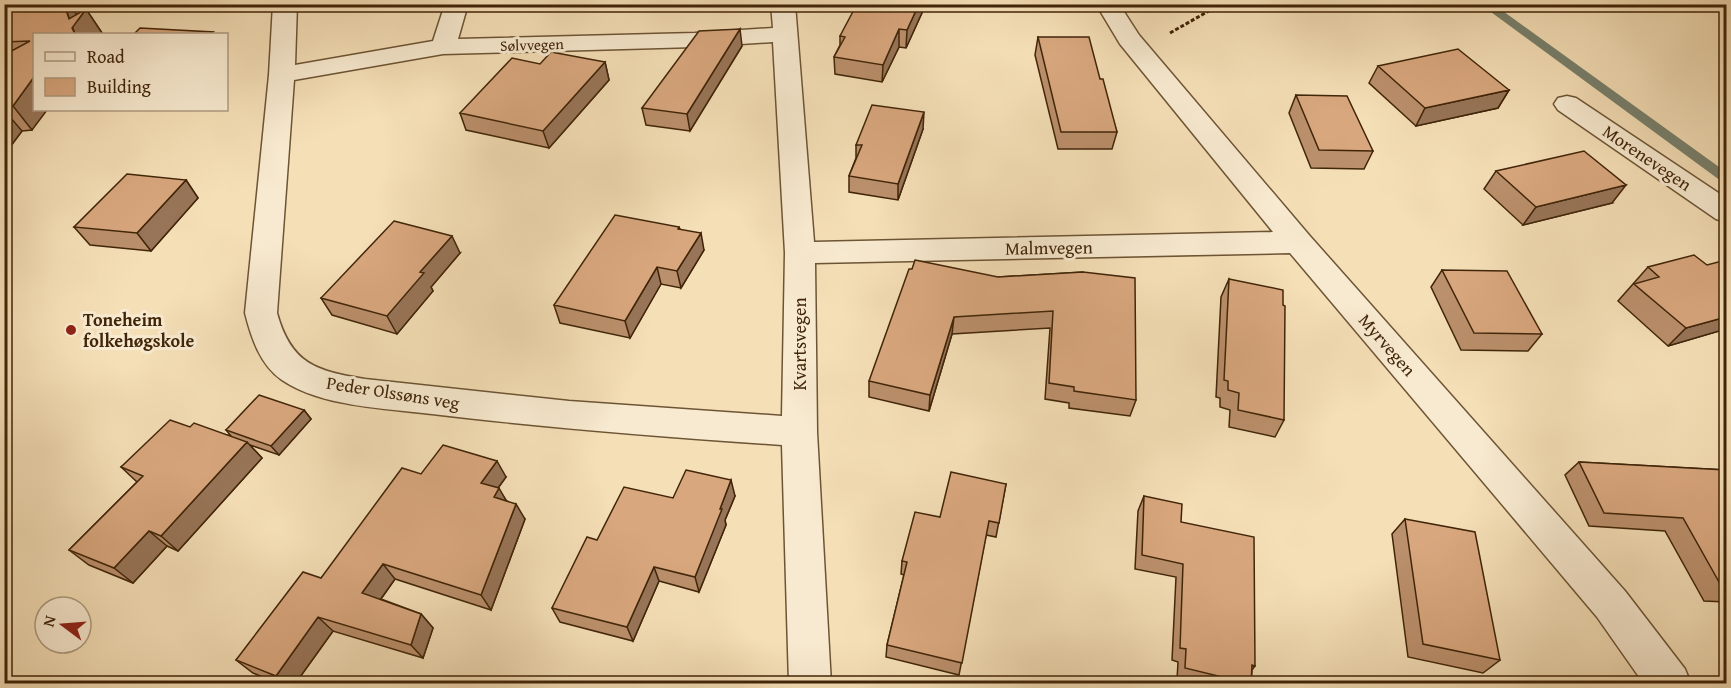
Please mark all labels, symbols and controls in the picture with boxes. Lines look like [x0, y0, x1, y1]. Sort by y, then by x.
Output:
legend [33, 33, 228, 111]
street label: Sølvvegen [500, 33, 565, 56]
text: Road [87, 43, 125, 70]
text: Building [87, 73, 151, 100]
street label: Morenevegen [1597, 118, 1697, 197]
street label: Malmvegen [1005, 233, 1093, 262]
street label: Kvartsvegen [786, 297, 813, 391]
place label: Toneheim folkehøgskole [83, 306, 195, 354]
street label: Myrvegen [1352, 307, 1422, 382]
marker: Toneheim folkehøgskole [64, 323, 78, 337]
street label: Peder Olssøns veg [325, 369, 461, 416]
north arrow [33, 595, 93, 655]
text: N [36, 612, 62, 629]

